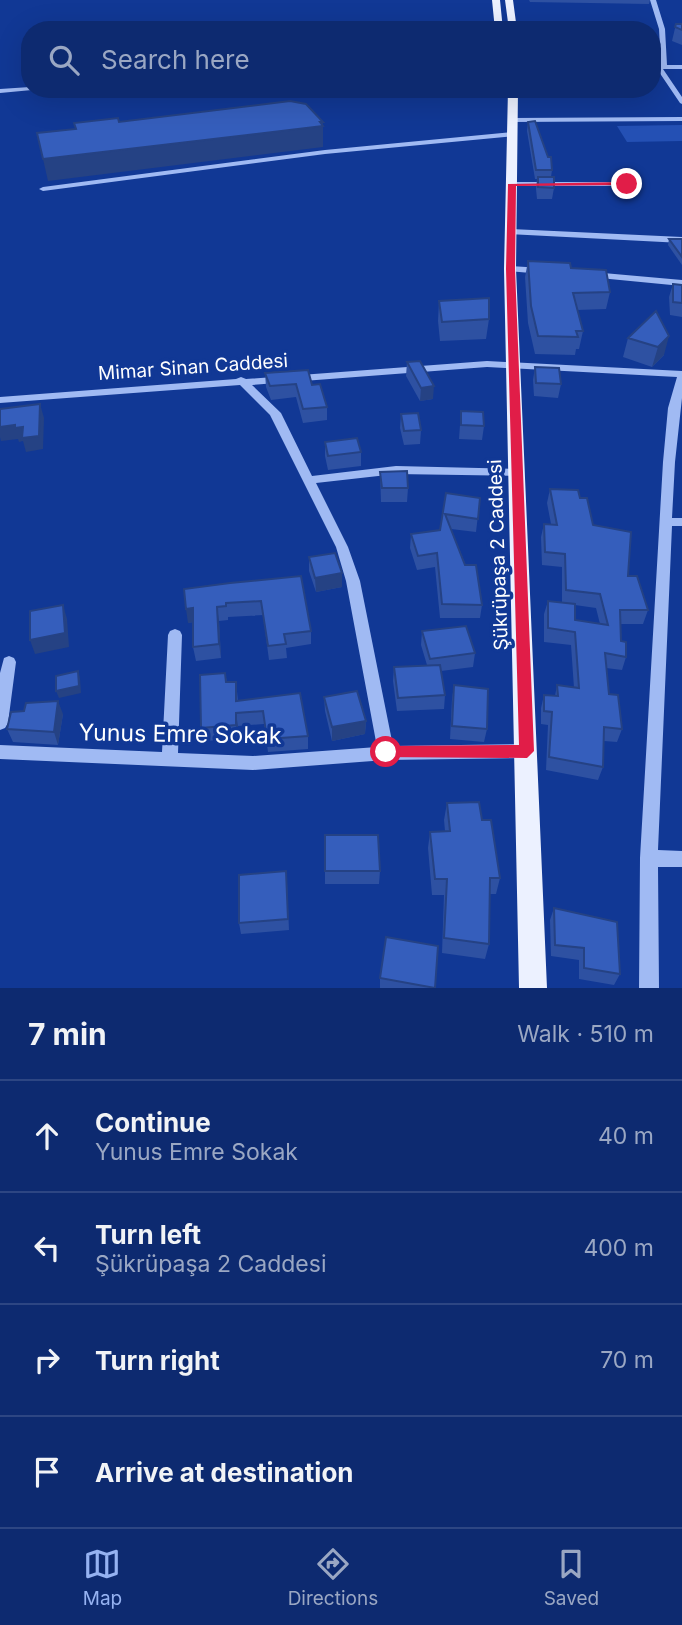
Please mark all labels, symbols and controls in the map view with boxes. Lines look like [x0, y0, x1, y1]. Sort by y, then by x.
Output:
search box [21, 21, 661, 98]
icon: search [45, 41, 83, 79]
text: Search here [101, 44, 250, 75]
route end [611, 168, 642, 199]
street label: Mimar Sinan Caddesi [97, 349, 289, 385]
street label: Şükrüpaşa 2 Caddesi [483, 459, 513, 651]
street label: Yunus Emre Sokak [78, 718, 282, 750]
route start [370, 736, 401, 767]
text: 7 min [28, 1016, 107, 1052]
text: Walk · 510 m [517, 1020, 654, 1048]
text: Continue [95, 1107, 211, 1138]
icon: ahead [28, 1117, 66, 1155]
text: 40 m [598, 1122, 654, 1150]
text: Yunus Emre Sokak [95, 1138, 298, 1166]
text: Turn left [95, 1219, 201, 1250]
icon: left [28, 1229, 66, 1267]
text: 400 m [584, 1234, 654, 1262]
text: Şükrüpaşa 2 Caddesi [95, 1250, 326, 1278]
icon: right [28, 1341, 66, 1379]
text: Turn right [95, 1345, 220, 1376]
text: 70 m [600, 1346, 654, 1374]
icon: arrive [28, 1453, 66, 1491]
text: Arrive at destination [95, 1457, 354, 1488]
tab: Map [83, 1545, 122, 1610]
tab: Directions [288, 1545, 378, 1610]
tab: Saved [544, 1545, 599, 1610]

